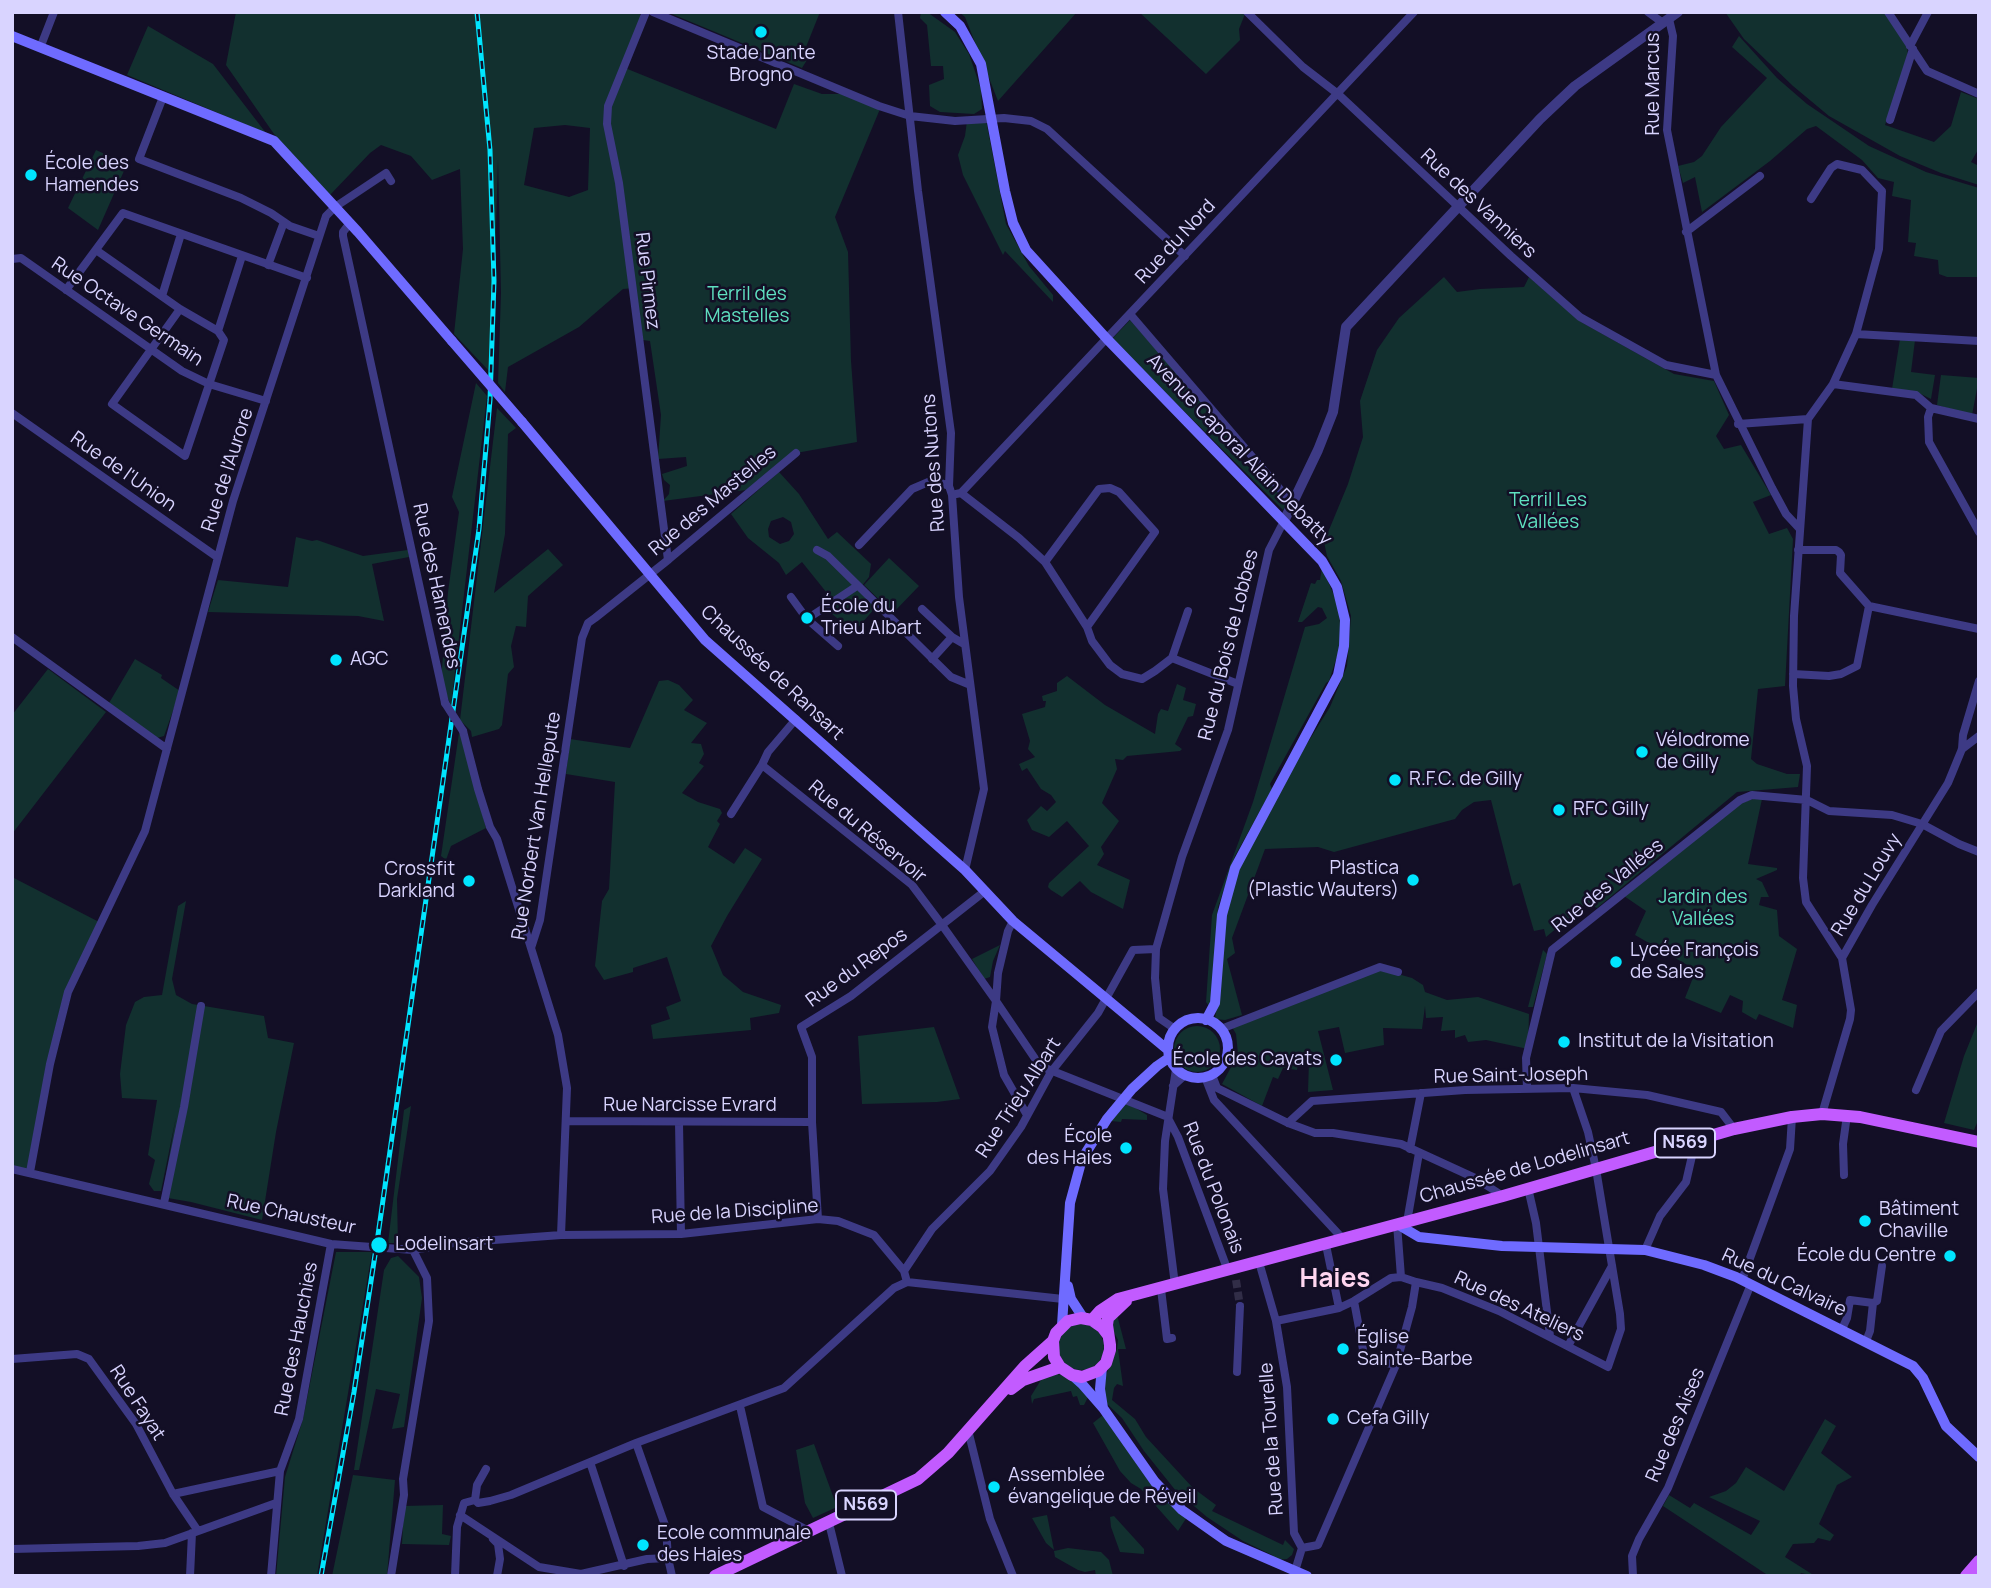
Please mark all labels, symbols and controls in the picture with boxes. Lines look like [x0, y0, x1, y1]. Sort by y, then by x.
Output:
marker: Stade Dante Brogno [753, 24, 769, 40]
street label: Rue Marcus [1643, 32, 1665, 136]
place label: Stade Dante Brogno [707, 43, 815, 87]
street label: Rue des Vanniers [1415, 145, 1541, 263]
place label: École des Hamendes [45, 153, 139, 197]
marker: École des Hamendes [23, 167, 39, 183]
street label: Rue du Nord [1131, 195, 1221, 289]
street label: Rue Pirmez [630, 231, 664, 331]
street label: Rue Octave Germain [47, 253, 207, 371]
park label: Terril des Mastelles [705, 284, 789, 328]
street label: Avenue Caporal Alain Debatty [1142, 350, 1336, 550]
street label: Rue des Nutons [918, 393, 950, 533]
street label: Rue de l'Aurore [197, 405, 259, 535]
street label: Rue de l'Union [66, 427, 180, 517]
street label: Rue des Mastelles [645, 441, 781, 561]
park label: Terril Les Vallées [1509, 490, 1587, 534]
street label: Rue des Hamendes [407, 501, 465, 671]
street label: Rue du Bois de Lobbes [1194, 547, 1264, 743]
place label: École du Trieu Albart [821, 596, 922, 640]
street label: Chaussée de Ransart [696, 601, 848, 745]
marker: École du Trieu Albart [799, 610, 815, 626]
place label: AGC [350, 649, 389, 671]
marker: AGC [328, 652, 344, 668]
street label: Rue Norbert Van Hellepute [508, 710, 566, 942]
place label: Vélodrome de Gilly [1656, 730, 1750, 774]
marker: Vélodrome de Gilly [1634, 744, 1650, 760]
place label: R.F.C. de Gilly [1409, 769, 1522, 791]
marker: R.F.C. de Gilly [1387, 772, 1403, 788]
street label: Rue du Réservoir [803, 776, 931, 888]
place label: RFC Gilly [1573, 799, 1649, 821]
marker: RFC Gilly [1551, 802, 1567, 818]
street label: Rue du Louvy [1827, 829, 1907, 941]
street label: Rue des Vallées [1548, 834, 1668, 938]
place label: Plastica (Plastic Wauters) [1247, 858, 1399, 902]
place label: Crossfit Darkland [378, 859, 455, 903]
marker: Plastica (Plastic Wauters) [1405, 872, 1421, 888]
marker: Crossfit Darkland [461, 873, 477, 889]
park label: Jardin des Vallées [1658, 887, 1748, 931]
street label: Rue du Repos [802, 924, 912, 1012]
place label: Lycée François de Sales [1630, 940, 1759, 984]
marker: Lycée François de Sales [1608, 954, 1624, 970]
place label: Institut de la Visitation [1578, 1031, 1774, 1053]
street label: Rue Trieu Albart [972, 1034, 1066, 1162]
marker: Institut de la Visitation [1556, 1034, 1572, 1050]
place label: École des Cayats [1173, 1049, 1322, 1071]
marker: École des Cayats [1328, 1052, 1344, 1068]
street label: Rue Saint-Joseph [1434, 1063, 1588, 1089]
street label: Rue Narcisse Evrard [603, 1095, 777, 1117]
street label: Rue du Polonais [1177, 1119, 1249, 1257]
place label: École des Haies [1027, 1126, 1112, 1170]
street label: Chaussée de Lodelinsart [1417, 1127, 1633, 1209]
road number: N569 [1655, 1128, 1715, 1158]
marker: École des Haies [1118, 1140, 1134, 1156]
street label: Rue Chausteur [224, 1190, 358, 1240]
street label: Rue de la Discipline [651, 1195, 819, 1229]
place label: Bâtiment Chaville [1879, 1199, 1959, 1243]
marker: Bâtiment Chaville [1857, 1213, 1873, 1229]
place label: Lodelinsart [395, 1234, 493, 1256]
marker: Lodelinsart [369, 1235, 389, 1255]
street label: Rue du Calvaire [1718, 1244, 1850, 1322]
place label: École du Centre [1797, 1245, 1936, 1267]
marker: École du Centre [1942, 1248, 1958, 1264]
street label: Rue des Hauchies [271, 1260, 323, 1418]
district label: Haies [1300, 1264, 1370, 1296]
street label: Rue des Ateliers [1450, 1267, 1588, 1347]
place label: Église Sainte-Barbe [1357, 1327, 1473, 1371]
marker: Église Sainte-Barbe [1335, 1341, 1351, 1357]
street label: Rue Fayat [104, 1361, 170, 1445]
street label: Rue de la Tourelle [1255, 1362, 1289, 1516]
street label: Rue des Aises [1642, 1364, 1710, 1486]
place label: Cefa Gilly [1347, 1408, 1429, 1430]
marker: Cefa Gilly [1325, 1411, 1341, 1427]
place label: Assemblée évangelique de Réveil [1008, 1465, 1196, 1509]
marker: Assemblée évangelique de Réveil [986, 1479, 1002, 1495]
road number: N569 [836, 1490, 896, 1520]
place label: Ecole communale des Haies [657, 1523, 811, 1567]
marker: Ecole communale des Haies [635, 1537, 651, 1553]

